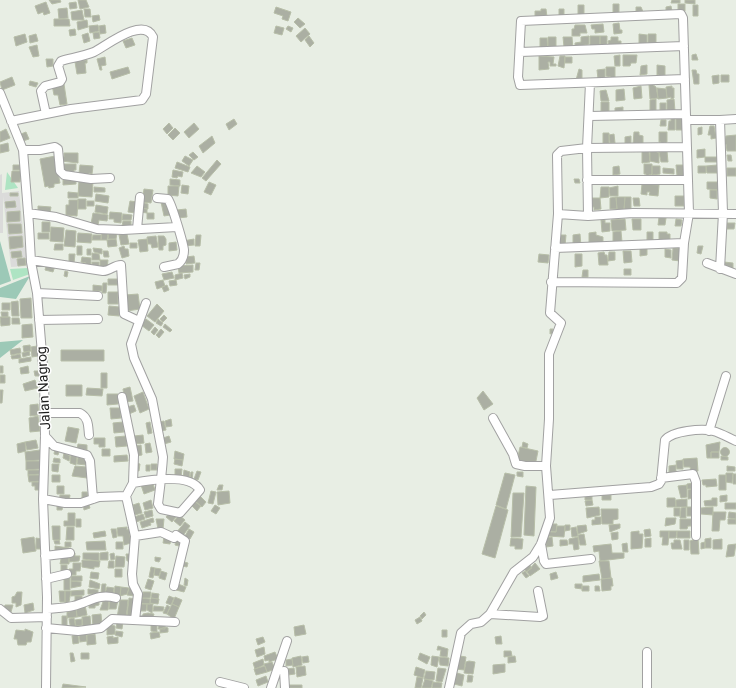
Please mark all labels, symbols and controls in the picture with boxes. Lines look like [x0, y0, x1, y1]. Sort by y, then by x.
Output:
street label: Jalan Nagrog [33, 346, 53, 430]

